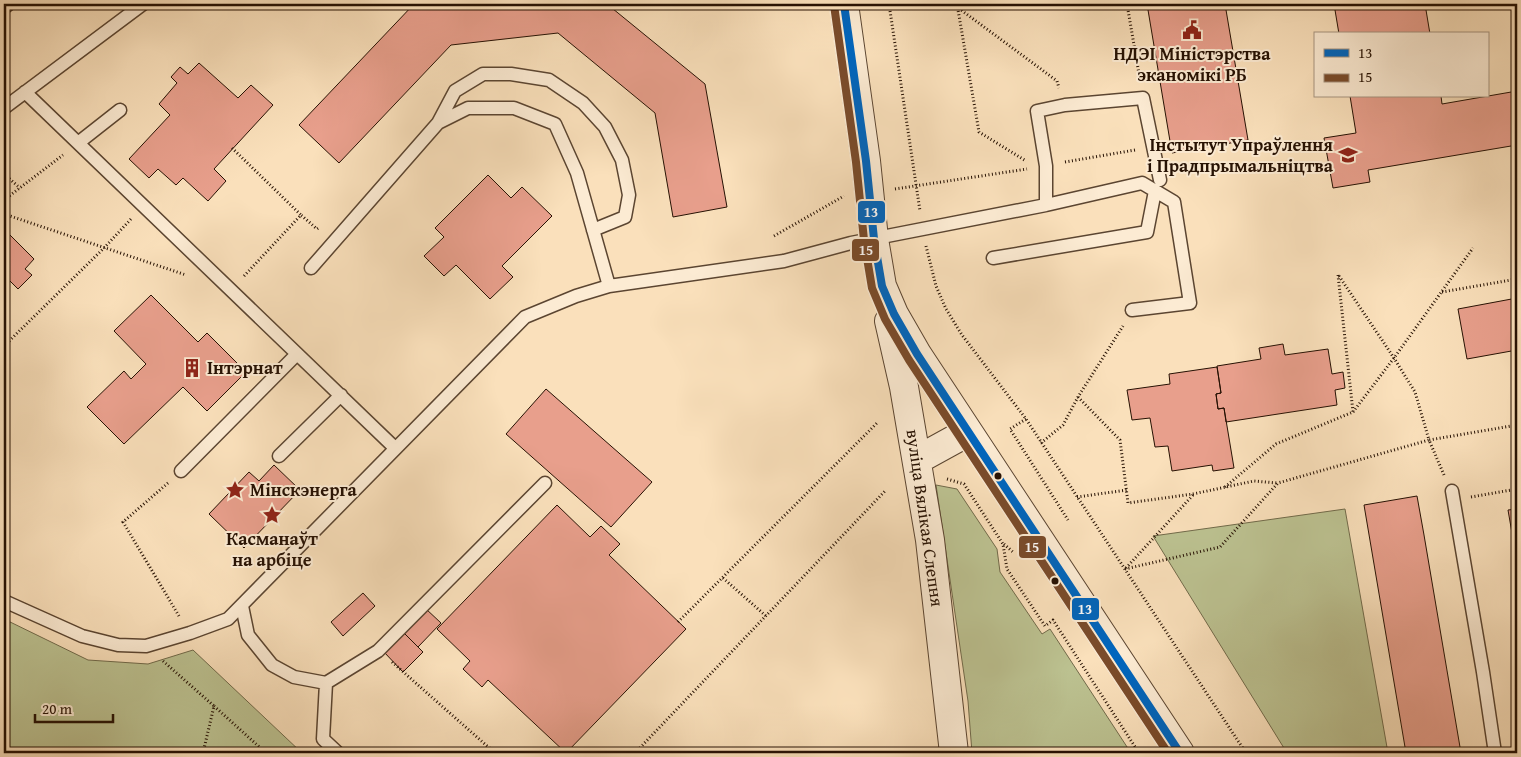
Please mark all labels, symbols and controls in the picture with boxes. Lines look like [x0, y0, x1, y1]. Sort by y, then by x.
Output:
public building icon: НДЭІ Міністэрства эканомікі РБ [1181, 19, 1203, 41]
legend [1314, 32, 1488, 98]
place label: НДЭІ Міністэрства эканомікі РБ [1113, 40, 1271, 88]
text: 13 [1358, 42, 1372, 63]
text: 15 [1358, 66, 1372, 87]
place label: Інстытут Упраўлення і Прадпрымальніцтва [1147, 131, 1334, 179]
school or university icon: Інстытут Упраўлення і Прадпрымальніцтва [1337, 144, 1359, 166]
line badge: 13 [857, 200, 886, 224]
text: 13 [864, 202, 878, 222]
line badge: 15 [851, 238, 880, 262]
text: 15 [859, 240, 873, 260]
place label: Інтэрнат [207, 354, 283, 381]
building icon: Інтэрнат [181, 357, 203, 379]
street label: вуліца Вялікая Слепня [900, 427, 951, 608]
unlabelled marker [993, 471, 1003, 481]
place label: Мінскэнерга [250, 476, 357, 503]
place icon: Мінскэнерга [224, 479, 246, 501]
place icon: Касманаўт на арбіце [261, 504, 283, 526]
place label: Касманаўт на арбіце [226, 525, 318, 573]
line badge: 15 [1018, 535, 1047, 559]
text: 15 [1025, 537, 1039, 557]
unlabelled marker [1050, 576, 1060, 586]
line badge: 13 [1071, 597, 1100, 621]
text: 13 [1078, 599, 1092, 619]
scale bar [35, 692, 112, 724]
text: 20 m [42, 698, 73, 719]

